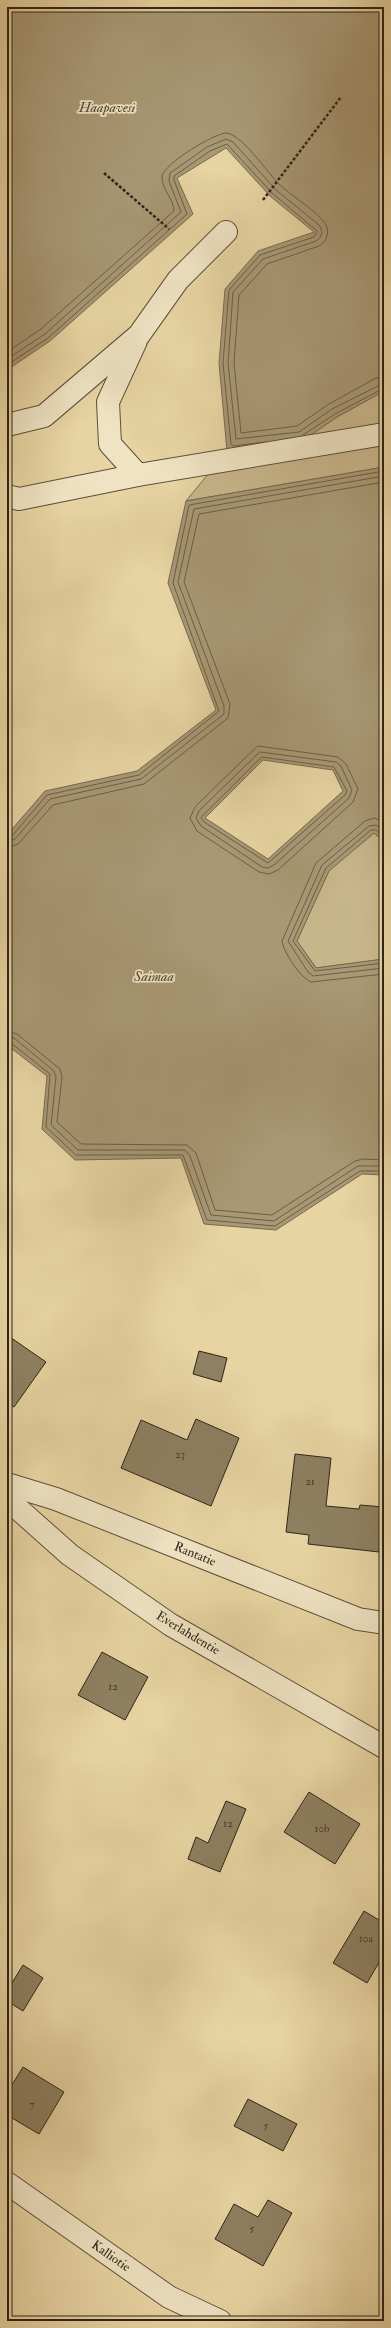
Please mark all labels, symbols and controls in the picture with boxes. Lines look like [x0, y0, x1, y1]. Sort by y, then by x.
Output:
water label: Haapavesi [78, 99, 136, 116]
water label: Saimaa [133, 968, 174, 985]
house number: 23 [175, 1448, 185, 1461]
house number: 21 [305, 1475, 315, 1488]
street label: Rantatie [172, 1538, 219, 1570]
street label: Everlahdentie [153, 1608, 223, 1659]
house number: 12 [108, 1680, 118, 1693]
house number: 12 [223, 1817, 233, 1830]
house number: 10b [315, 1822, 330, 1835]
house number: 10a [359, 1932, 373, 1945]
house number: 7 [29, 2098, 35, 2111]
house number: 5 [264, 2119, 269, 2132]
house number: 5 [250, 2222, 255, 2235]
street label: Kalliotie [88, 2237, 134, 2275]

